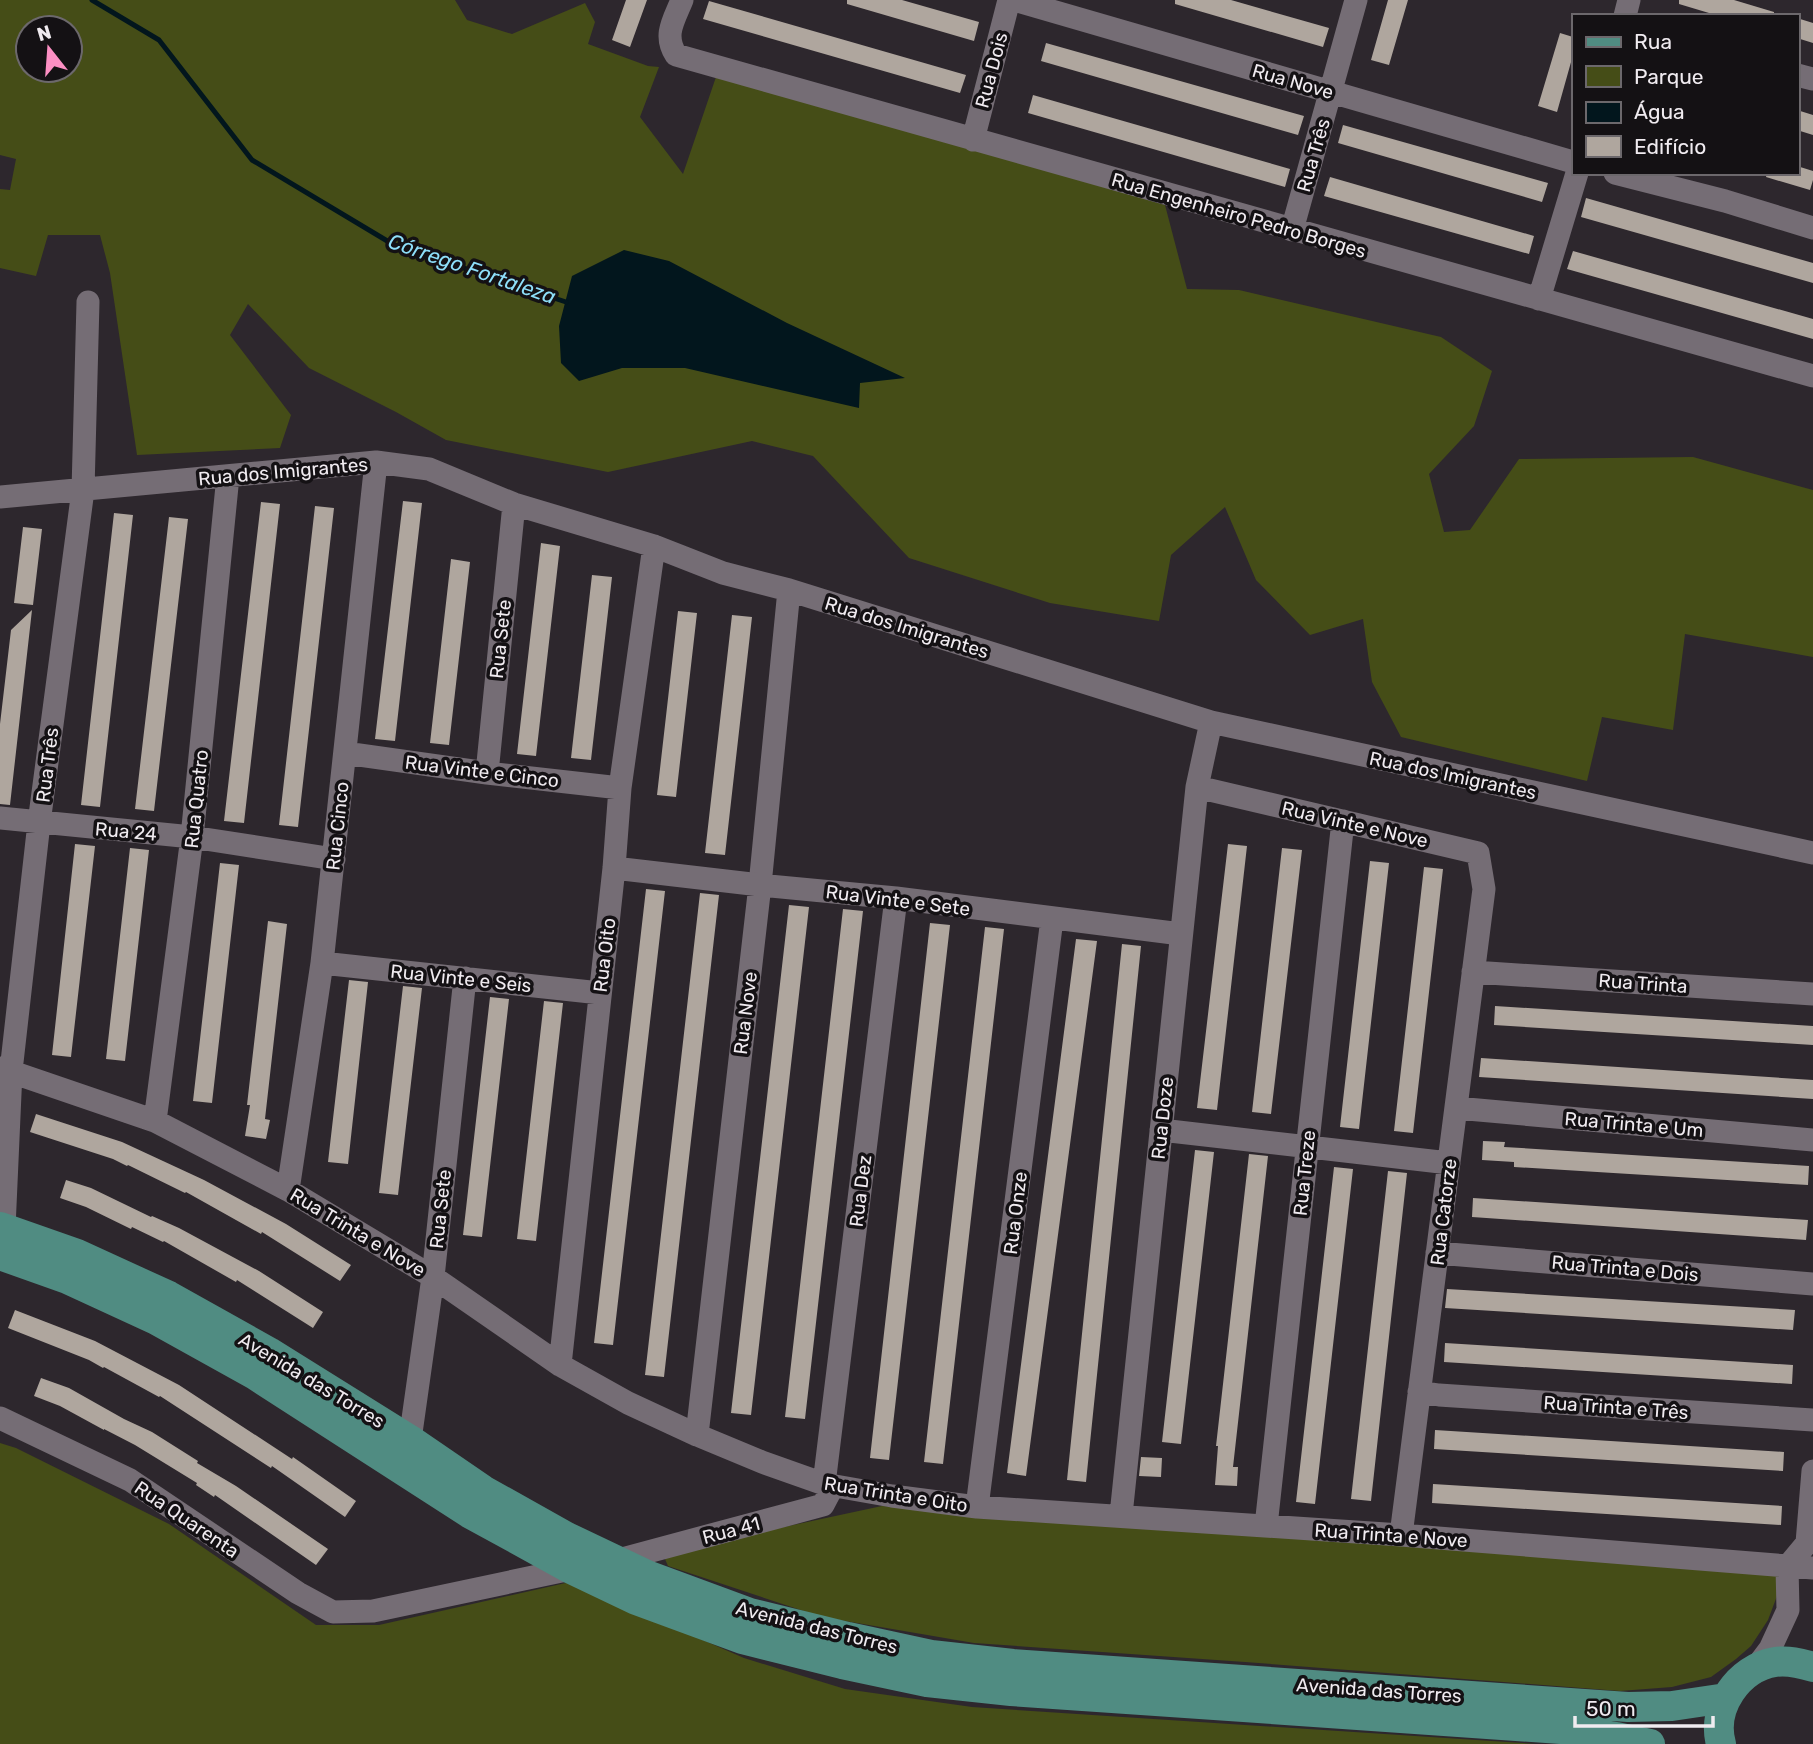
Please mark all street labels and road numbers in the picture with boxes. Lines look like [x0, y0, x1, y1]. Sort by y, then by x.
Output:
street label: Rua Dois [970, 30, 1013, 110]
street label: Rua Nove [1250, 59, 1336, 104]
street label: Rua Três [1292, 116, 1335, 195]
street label: Rua Engenheiro Pedro Borges [1109, 168, 1369, 263]
street label: Rua dos Imigrantes [197, 453, 369, 490]
street label: Rua dos Imigrantes [822, 592, 992, 663]
street label: Rua Sete [485, 598, 516, 680]
street label: Rua Três [31, 726, 64, 804]
street label: Rua dos Imigrantes [1367, 747, 1539, 804]
street label: Rua Quatro [180, 749, 213, 850]
street label: Rua Vinte e Cinco [404, 751, 560, 792]
street label: Rua Cinco [321, 781, 354, 872]
street label: Rua Vinte e Nove [1279, 796, 1430, 853]
street label: Rua 24 [94, 817, 158, 846]
street label: Rua Vinte e Sete [824, 880, 971, 921]
street label: Rua Oito [589, 917, 620, 994]
street label: Rua Vinte e Seis [389, 960, 533, 997]
street label: Rua Trinta [1598, 969, 1688, 998]
street label: Rua Nove [729, 970, 762, 1056]
street label: Rua Doze [1147, 1076, 1178, 1161]
street label: Rua Trinta e Um [1564, 1107, 1704, 1142]
street label: Rua Treze [1289, 1129, 1320, 1217]
street label: Rua Dez [845, 1154, 876, 1228]
street label: Rua Catorze [1426, 1157, 1461, 1267]
street label: Rua Sete [425, 1168, 456, 1250]
street label: Rua Onze [999, 1170, 1032, 1256]
street label: Rua Trinta e Nove [286, 1183, 430, 1282]
street label: Rua Trinta e Dois [1551, 1251, 1699, 1286]
street label: Avenida das Torres [235, 1328, 389, 1433]
street label: Rua Trinta e Três [1543, 1391, 1689, 1424]
street label: Rua Trinta e Oito [823, 1472, 969, 1517]
street label: Rua Quarenta [130, 1476, 243, 1563]
street label: Rua 41 [700, 1512, 762, 1549]
street label: Rua Trinta e Nove [1314, 1519, 1468, 1552]
street label: Avenida das Torres [734, 1596, 900, 1659]
street label: Avenida das Torres [1295, 1673, 1462, 1708]

